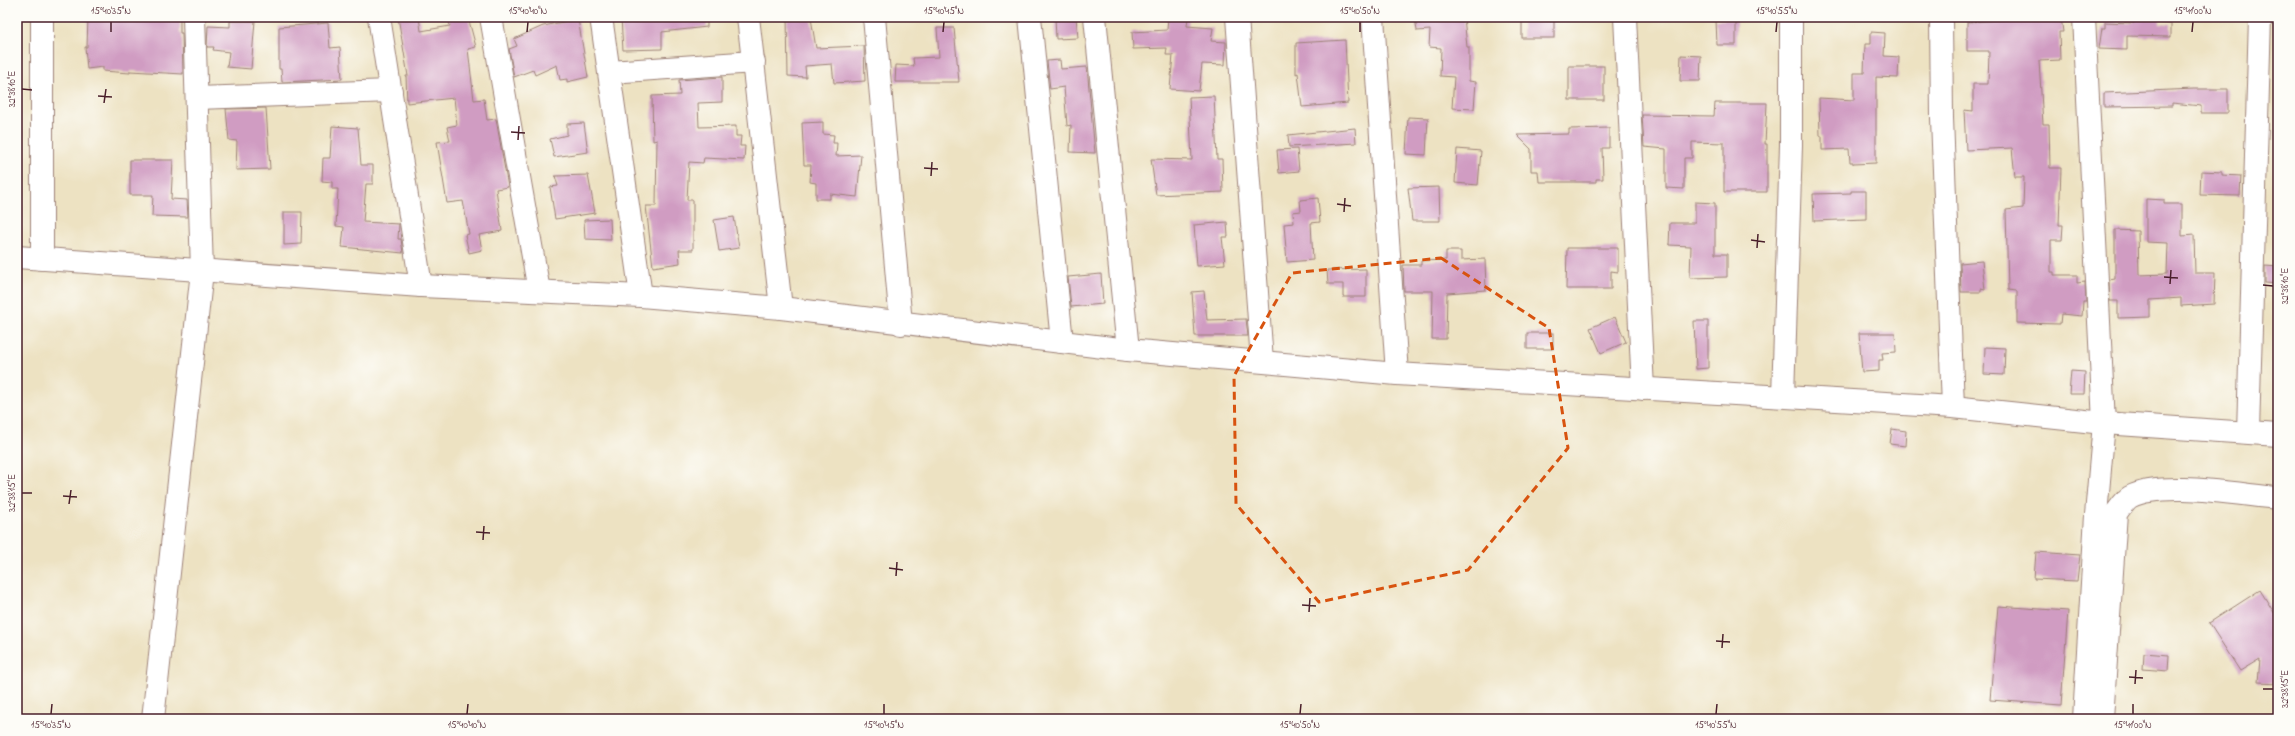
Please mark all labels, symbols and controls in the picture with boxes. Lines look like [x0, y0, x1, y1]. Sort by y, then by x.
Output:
text: 15°40'35"N [91, 4, 131, 19]
text: 15°40'40"N [509, 4, 548, 19]
text: 15°40'45"N [924, 4, 964, 19]
text: 15°40'50"N [1340, 4, 1380, 19]
text: 15°40'55"N [1756, 4, 1798, 19]
text: 15°41'00"N [2174, 4, 2212, 19]
text: 32°38'10"E [5, 71, 20, 107]
text: 32°38'10"E [2278, 268, 2293, 304]
text: 32°38'15"E [5, 474, 20, 512]
text: 32°38'15"E [2278, 670, 2293, 708]
text: 15°40'35"N [31, 718, 71, 733]
text: 15°40'40"N [448, 718, 487, 733]
text: 15°40'45"N [864, 718, 904, 733]
text: 15°40'50"N [1280, 718, 1320, 733]
text: 15°40'55"N [1695, 718, 1737, 733]
text: 15°41'00"N [2114, 718, 2152, 733]

